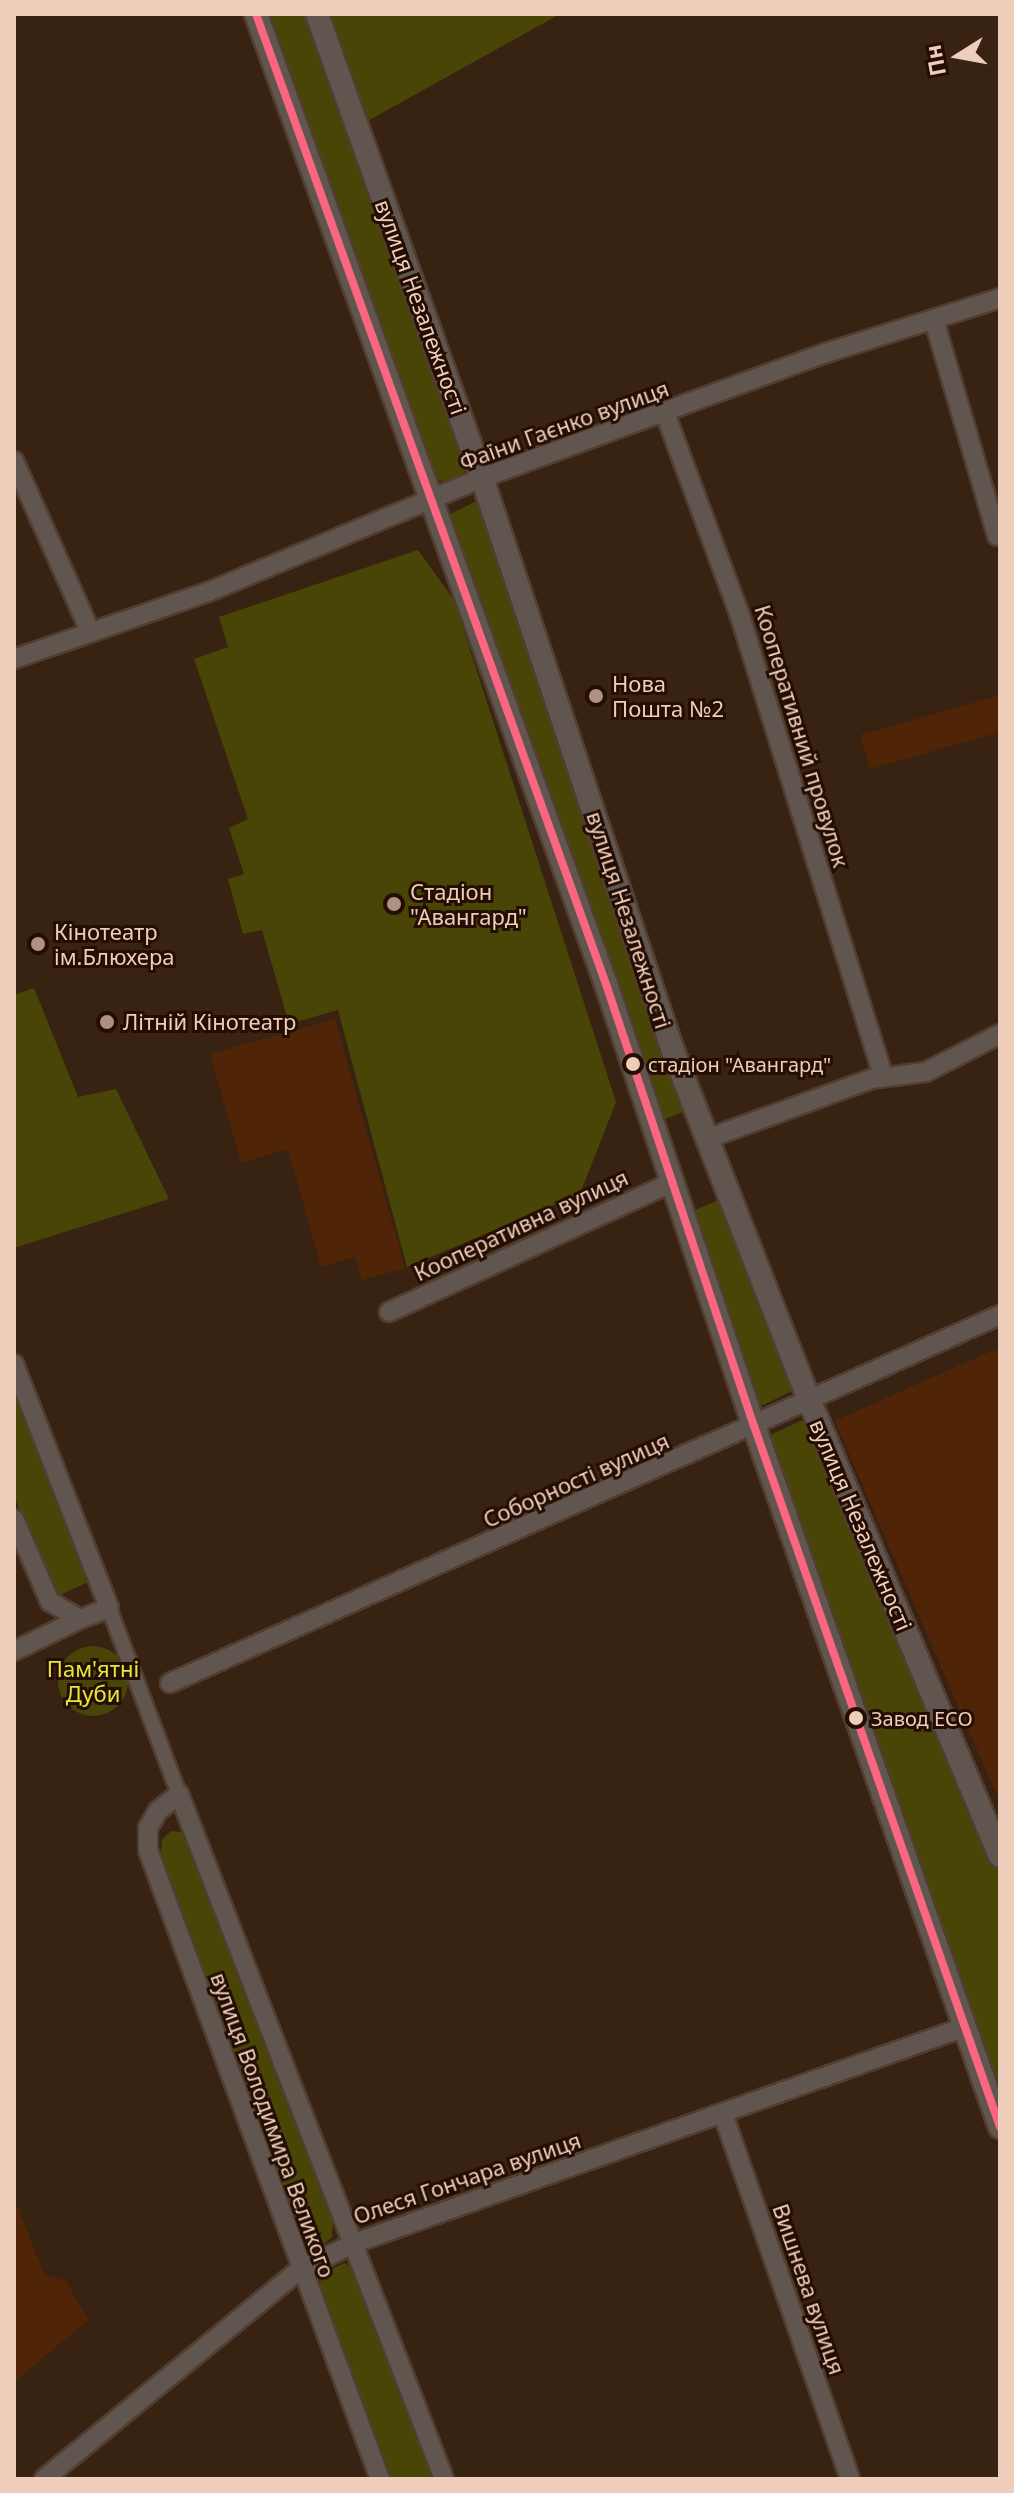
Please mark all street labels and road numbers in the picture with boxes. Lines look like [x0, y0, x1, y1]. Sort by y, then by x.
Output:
street label: вулиця Незалежності [370, 196, 472, 418]
street label: Фаїни Гаєнко вулиця [456, 375, 672, 475]
street label: Кооперативний провулок [749, 602, 855, 870]
street label: вулиця Незалежності [581, 808, 677, 1032]
street label: Кооперативна вулиця [410, 1164, 632, 1286]
street label: вулиця Незалежності [805, 1415, 917, 1635]
street label: Соборності вулиця [479, 1427, 673, 1533]
street label: вулиця Володимира Великого [205, 1969, 341, 2281]
street label: Олеся Гончара вулиця [350, 2127, 584, 2229]
street label: Вишнева вулиця [767, 2200, 851, 2378]

